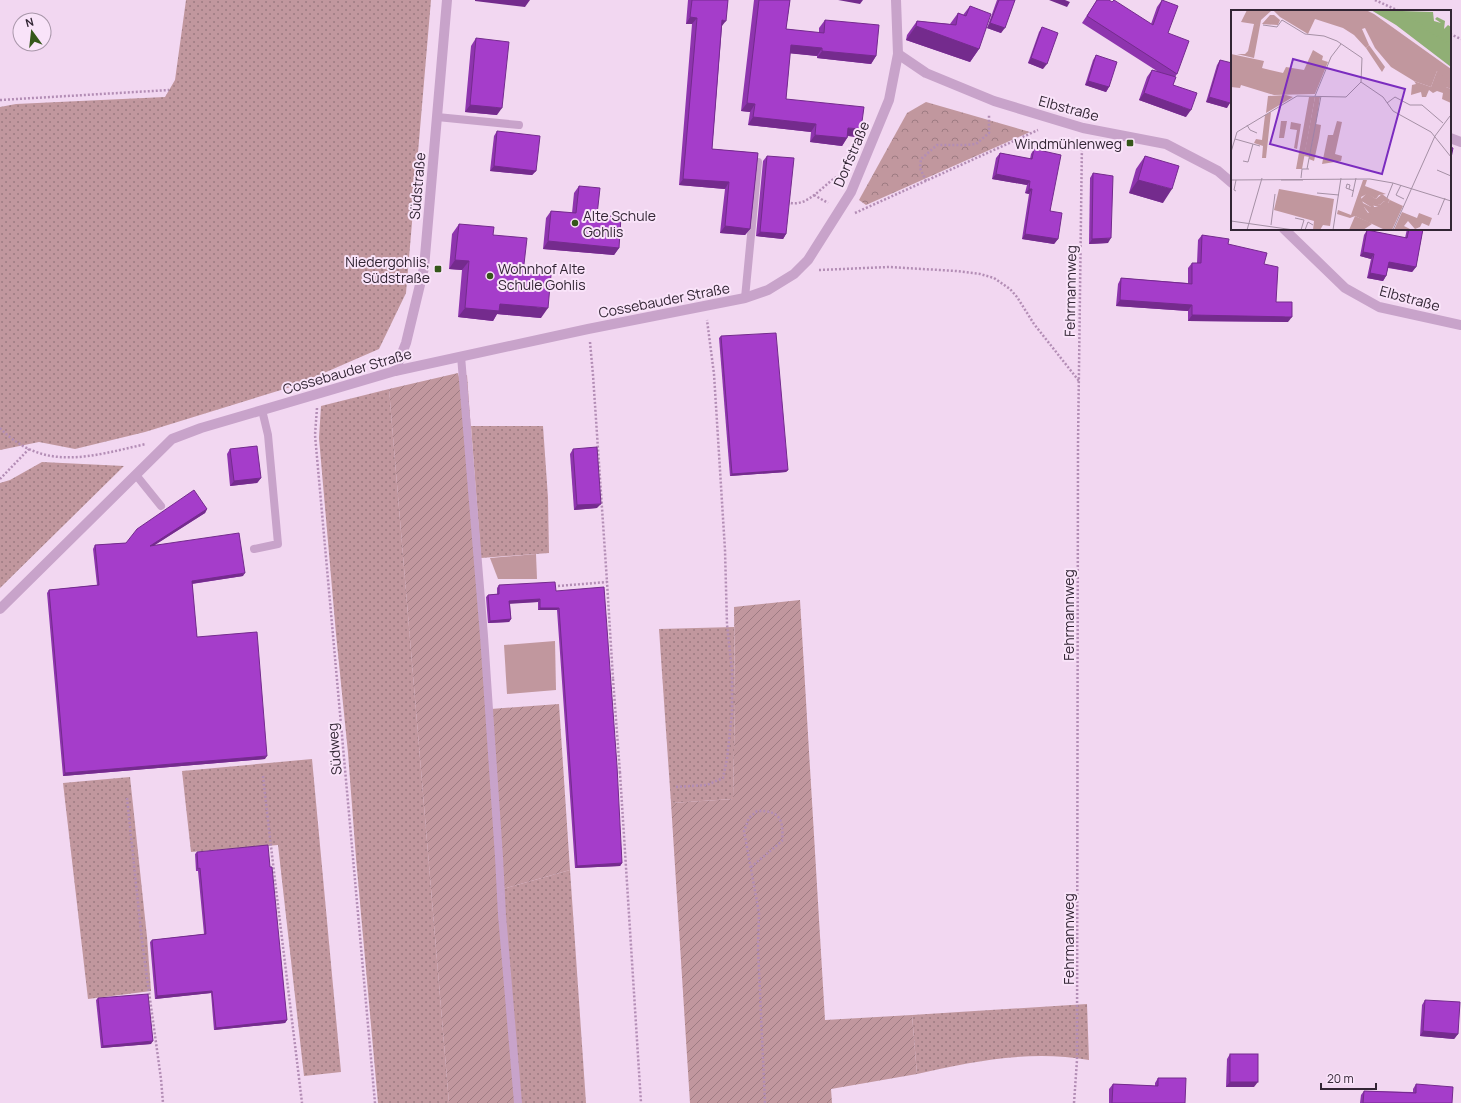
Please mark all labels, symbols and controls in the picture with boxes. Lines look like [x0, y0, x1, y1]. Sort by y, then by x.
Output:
inset map [1231, 10, 1451, 230]
north arrow [12, 12, 52, 52]
text: N [24, 14, 35, 30]
street label: Elbstraße [1037, 91, 1101, 125]
street label: Dorfstraße [829, 118, 873, 190]
place label: Windmühlenweg [1014, 134, 1122, 153]
marker: Windmühlenweg [1125, 138, 1135, 148]
street label: Südstraße [405, 152, 429, 220]
place label: Alte Schule Gohlis [583, 206, 656, 241]
marker: Alte Schule Gohlis [570, 218, 580, 228]
street label: Fehrmannweg [1060, 245, 1080, 337]
place label: Niedergohlis, Südstraße [345, 252, 430, 287]
place label: Wohnhof Alte Schule Gohlis [498, 259, 586, 294]
marker: Niedergohlis, Südstraße [433, 264, 443, 274]
marker: Wohnhof Alte Schule Gohlis [485, 271, 495, 281]
street label: Cossebauder Straße [597, 278, 731, 322]
street label: Elbstraße [1378, 281, 1442, 315]
street label: Cossebauder Straße [280, 344, 414, 398]
street label: Fehrmannweg [1059, 569, 1078, 661]
street label: Südweg [322, 722, 346, 776]
street label: Fehrmannweg [1059, 893, 1078, 985]
scale bar [1321, 1065, 1376, 1091]
text: 20 m [1327, 1070, 1354, 1087]

